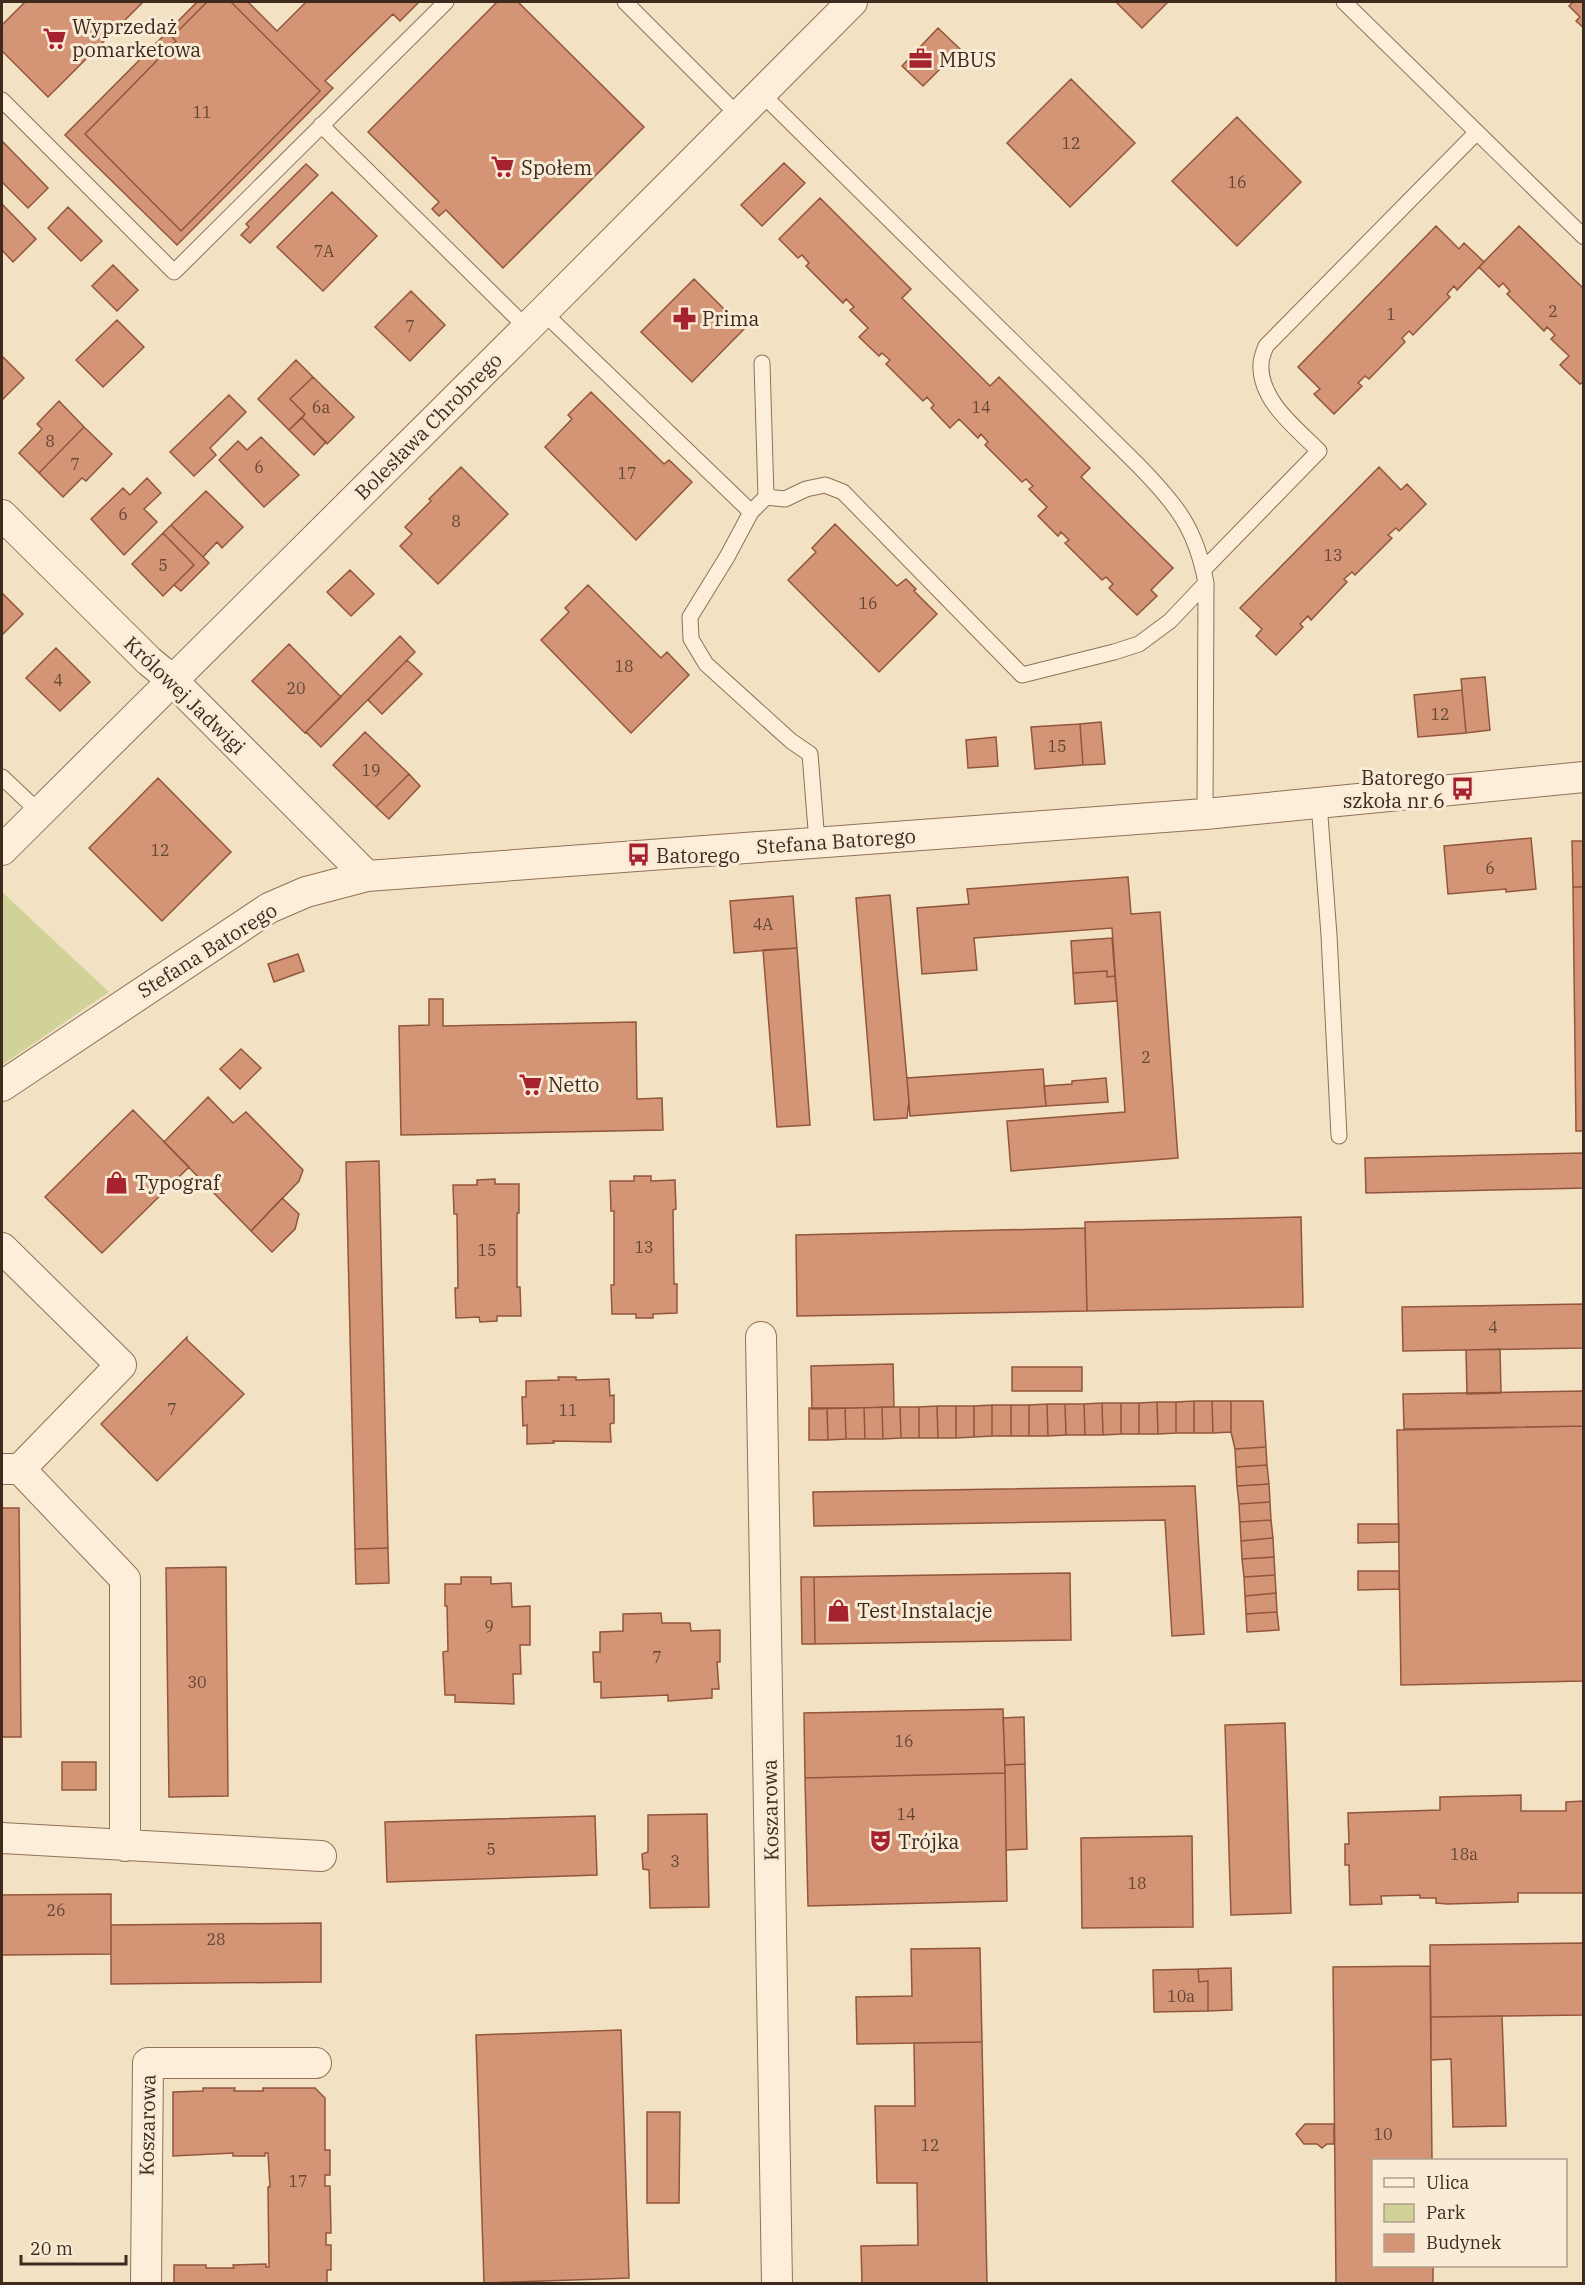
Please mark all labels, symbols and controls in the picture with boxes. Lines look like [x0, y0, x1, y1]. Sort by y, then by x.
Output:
place label: Wyprzedaż pomarketowa [72, 13, 201, 63]
supermarket icon: Wyprzedaż pomarketowa [41, 25, 67, 51]
office icon: MBUS [908, 46, 934, 72]
place label: MBUS [939, 46, 996, 73]
house number: 11 [192, 102, 212, 122]
house number: 12 [1061, 133, 1081, 153]
supermarket icon: Społem [490, 154, 516, 180]
place label: Społem [521, 154, 592, 181]
house number: 16 [1227, 172, 1247, 192]
house number: 7A [314, 241, 334, 261]
house number: 2 [1548, 301, 1558, 321]
house number: 1 [1386, 304, 1396, 324]
pharmacy icon: Prima [671, 305, 697, 331]
place label: Prima [702, 305, 760, 332]
house number: 7 [405, 316, 415, 336]
street label: Bolesława Chrobrego [348, 346, 508, 506]
house number: 6a [312, 397, 330, 417]
house number: 14 [971, 397, 991, 417]
house number: 8 [45, 431, 55, 451]
house number: 7 [70, 454, 80, 474]
house number: 6 [254, 457, 264, 477]
house number: 17 [617, 463, 637, 483]
house number: 6 [118, 504, 128, 524]
house number: 8 [451, 511, 461, 531]
house number: 13 [1323, 545, 1343, 565]
house number: 5 [158, 555, 168, 575]
house number: 16 [858, 593, 878, 613]
street label: Królowej Jadwigi [118, 630, 252, 760]
house number: 18 [614, 656, 634, 676]
house number: 4 [53, 670, 63, 690]
house number: 20 [286, 678, 306, 698]
house number: 12 [1430, 704, 1450, 724]
house number: 15 [1047, 736, 1067, 756]
house number: 19 [361, 760, 381, 780]
place label: Batorego szkoła nr 6 [1343, 764, 1445, 814]
bus stop icon: Batorego szkoła nr 6 [1450, 775, 1476, 801]
street label: Stefana Batorego [755, 822, 917, 860]
house number: 12 [150, 840, 170, 860]
bus stop icon: Batorego [625, 842, 651, 868]
place label: Batorego [656, 842, 740, 869]
house number: 6 [1485, 858, 1495, 878]
street label: Stefana Batorego [132, 896, 282, 1004]
house number: 4A [753, 914, 773, 934]
house number: 2 [1141, 1047, 1151, 1067]
supermarket icon: Netto [517, 1071, 543, 1097]
place label: Netto [548, 1071, 599, 1098]
shop icon: Typograf [104, 1169, 130, 1195]
place label: Typograf [135, 1169, 221, 1196]
house number: 13 [634, 1237, 654, 1257]
house number: 15 [477, 1240, 497, 1260]
house number: 4 [1488, 1317, 1498, 1337]
house number: 7 [167, 1399, 177, 1419]
house number: 11 [558, 1400, 578, 1420]
shop icon: Test Instalacje [826, 1597, 852, 1623]
place label: Test Instalacje [857, 1597, 993, 1624]
house number: 9 [484, 1616, 494, 1636]
house number: 7 [652, 1647, 662, 1667]
house number: 30 [187, 1672, 207, 1692]
house number: 16 [894, 1731, 914, 1751]
street label: Koszarowa [756, 1759, 784, 1861]
house number: 14 [896, 1804, 916, 1824]
theatre icon: Trójka [867, 1828, 893, 1854]
place label: Trójka [898, 1828, 960, 1855]
house number: 5 [486, 1839, 496, 1859]
house number: 18a [1450, 1844, 1478, 1864]
house number: 3 [670, 1851, 680, 1871]
house number: 18 [1127, 1873, 1147, 1893]
house number: 26 [46, 1900, 66, 1920]
house number: 28 [206, 1929, 226, 1949]
house number: 10a [1167, 1986, 1195, 2006]
street label: Koszarowa [133, 2074, 161, 2176]
house number: 10 [1373, 2124, 1393, 2144]
house number: 12 [920, 2135, 940, 2155]
legend [1372, 2159, 1567, 2267]
house number: 17 [288, 2171, 308, 2191]
text: Ulica [1426, 2171, 1470, 2194]
text: Park [1426, 2201, 1466, 2224]
scale bar [21, 2228, 126, 2266]
text: Budynek [1426, 2231, 1502, 2254]
text: 20 m [30, 2237, 73, 2260]

